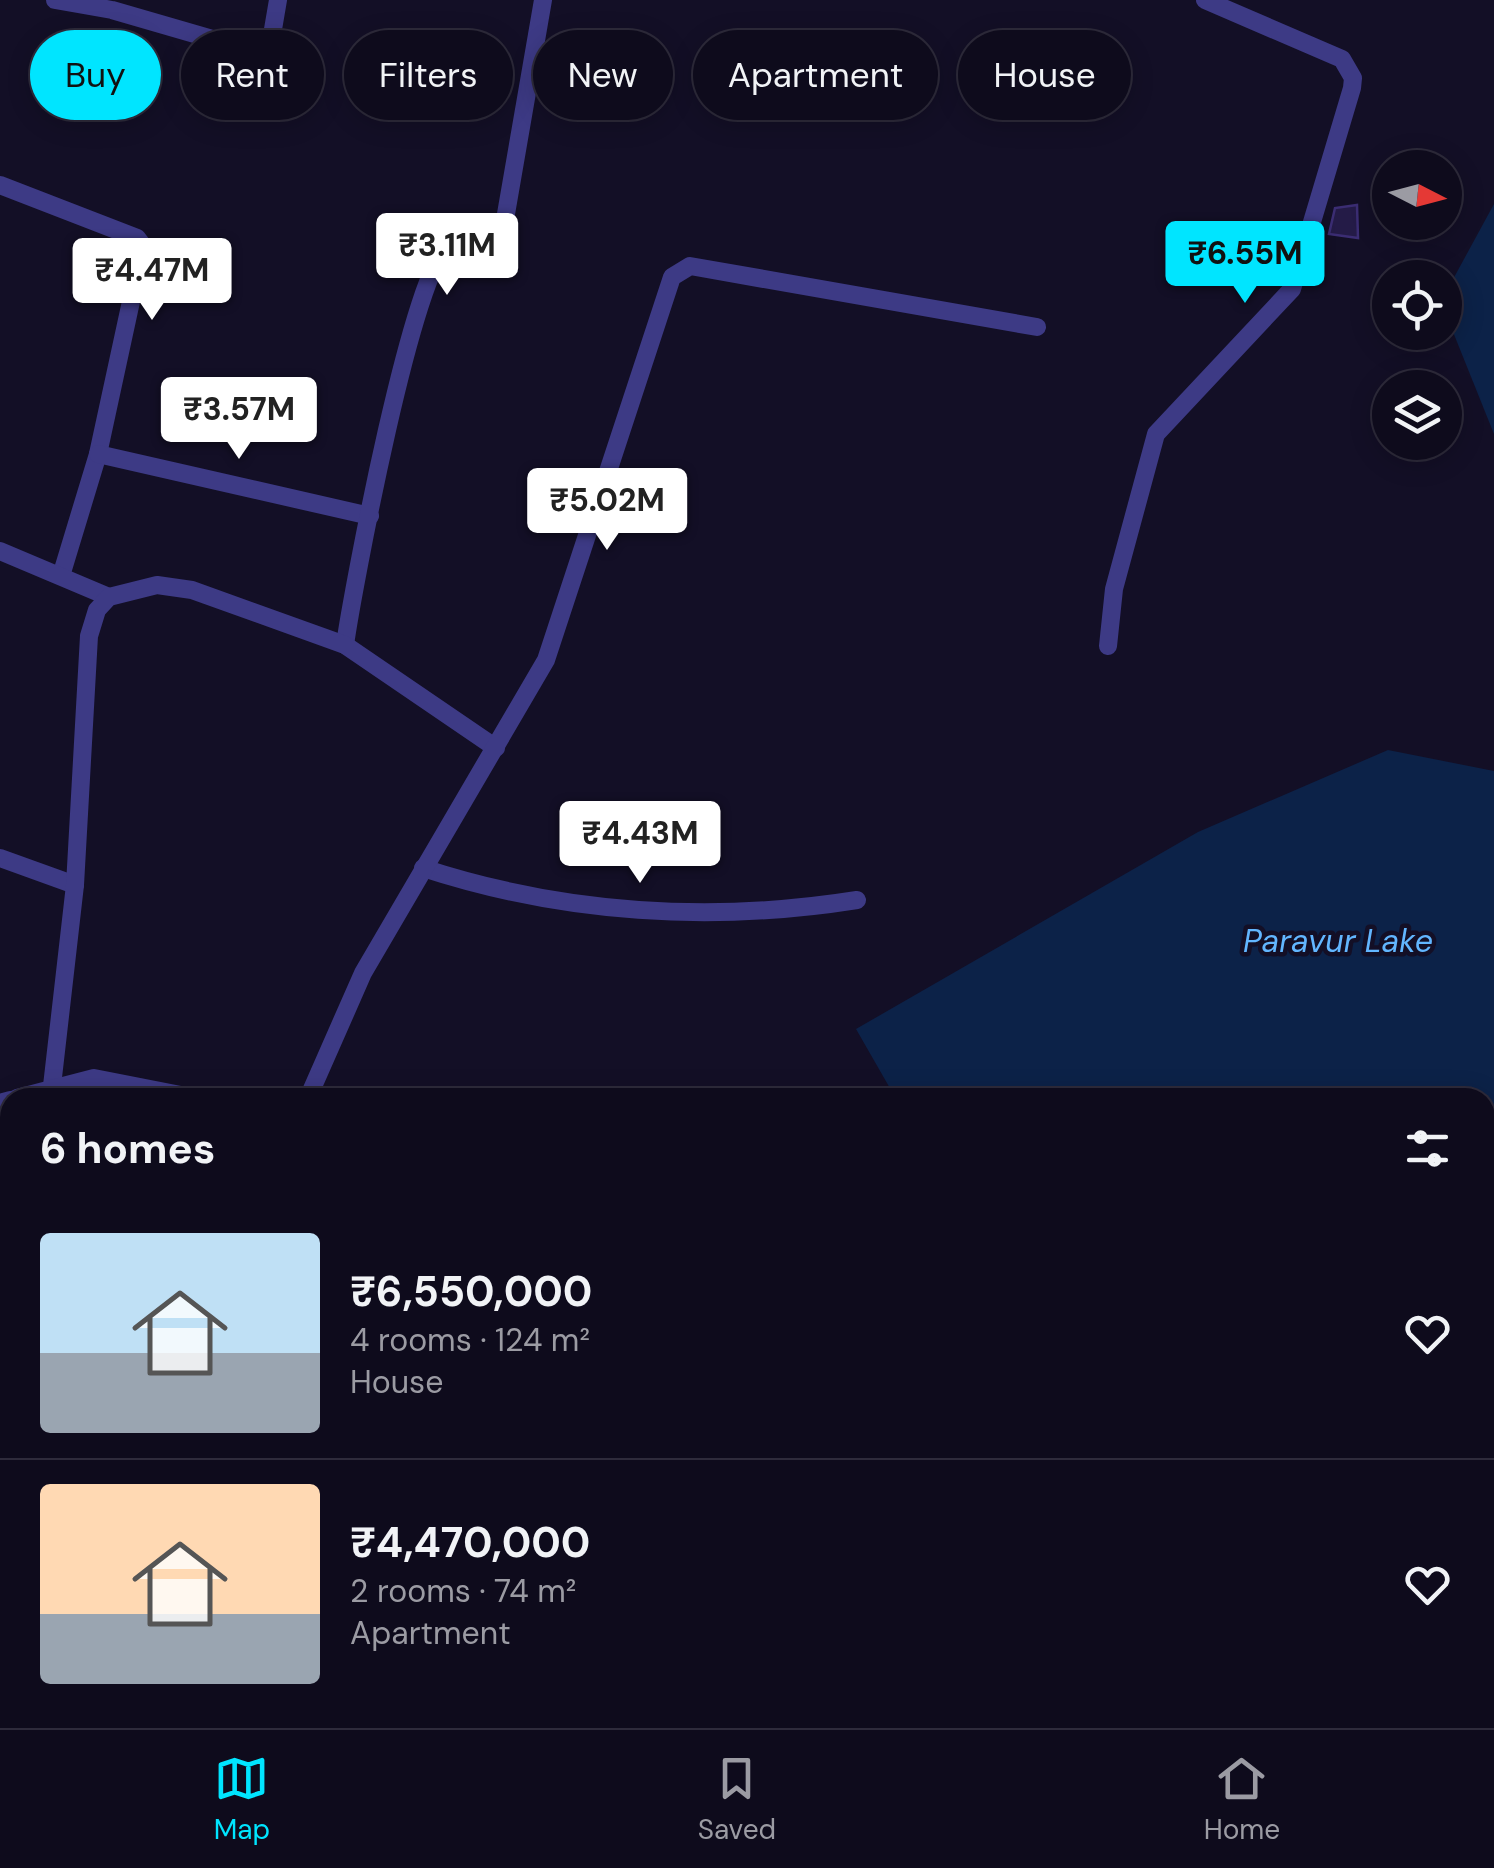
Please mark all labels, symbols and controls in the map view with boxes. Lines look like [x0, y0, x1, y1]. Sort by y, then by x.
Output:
chip: Buy [30, 30, 161, 120]
chip: Rent [181, 30, 324, 120]
chip: Filters [344, 30, 513, 120]
chip: New [533, 30, 673, 120]
chip: Apartment [693, 30, 938, 120]
chip: House [958, 30, 1131, 120]
north arrow [1372, 150, 1462, 240]
map controls [1372, 150, 1462, 460]
pin: ₹3.11M [366, 213, 528, 298]
pin: ₹6.55M [1164, 221, 1326, 306]
text: ₹3.11M [398, 224, 496, 266]
text: ₹6.55M [1187, 232, 1303, 274]
pin: ₹4.47M [71, 238, 233, 323]
text: ₹4.47M [95, 249, 209, 291]
button: locate [1372, 260, 1462, 350]
button: layers [1372, 370, 1462, 460]
pin: ₹3.57M [158, 377, 320, 462]
text: ₹3.57M [183, 388, 295, 430]
pin: ₹5.02M [526, 468, 688, 553]
text: ₹5.02M [549, 479, 665, 521]
pin: ₹4.43M [559, 801, 721, 886]
text: ₹4.43M [582, 812, 699, 854]
water label: Paravur Lake [1243, 920, 1433, 962]
text: 6 homes [40, 1121, 215, 1176]
icon: filters [1400, 1121, 1455, 1176]
text: ₹6,550,000 [350, 1264, 592, 1319]
icon: home [120, 1273, 240, 1393]
icon: heart [1400, 1306, 1455, 1361]
text: 4 rooms · 124 m² [350, 1319, 590, 1361]
text: House [350, 1361, 443, 1403]
text: ₹4,470,000 [350, 1515, 590, 1570]
icon: home [120, 1524, 240, 1644]
icon: heart [1400, 1557, 1455, 1612]
text: 2 rooms · 74 m² [350, 1570, 576, 1612]
text: Apartment [350, 1612, 511, 1654]
tab: Map [214, 1751, 270, 1848]
tab: Saved [698, 1751, 776, 1848]
tab: Home [1204, 1751, 1280, 1848]

